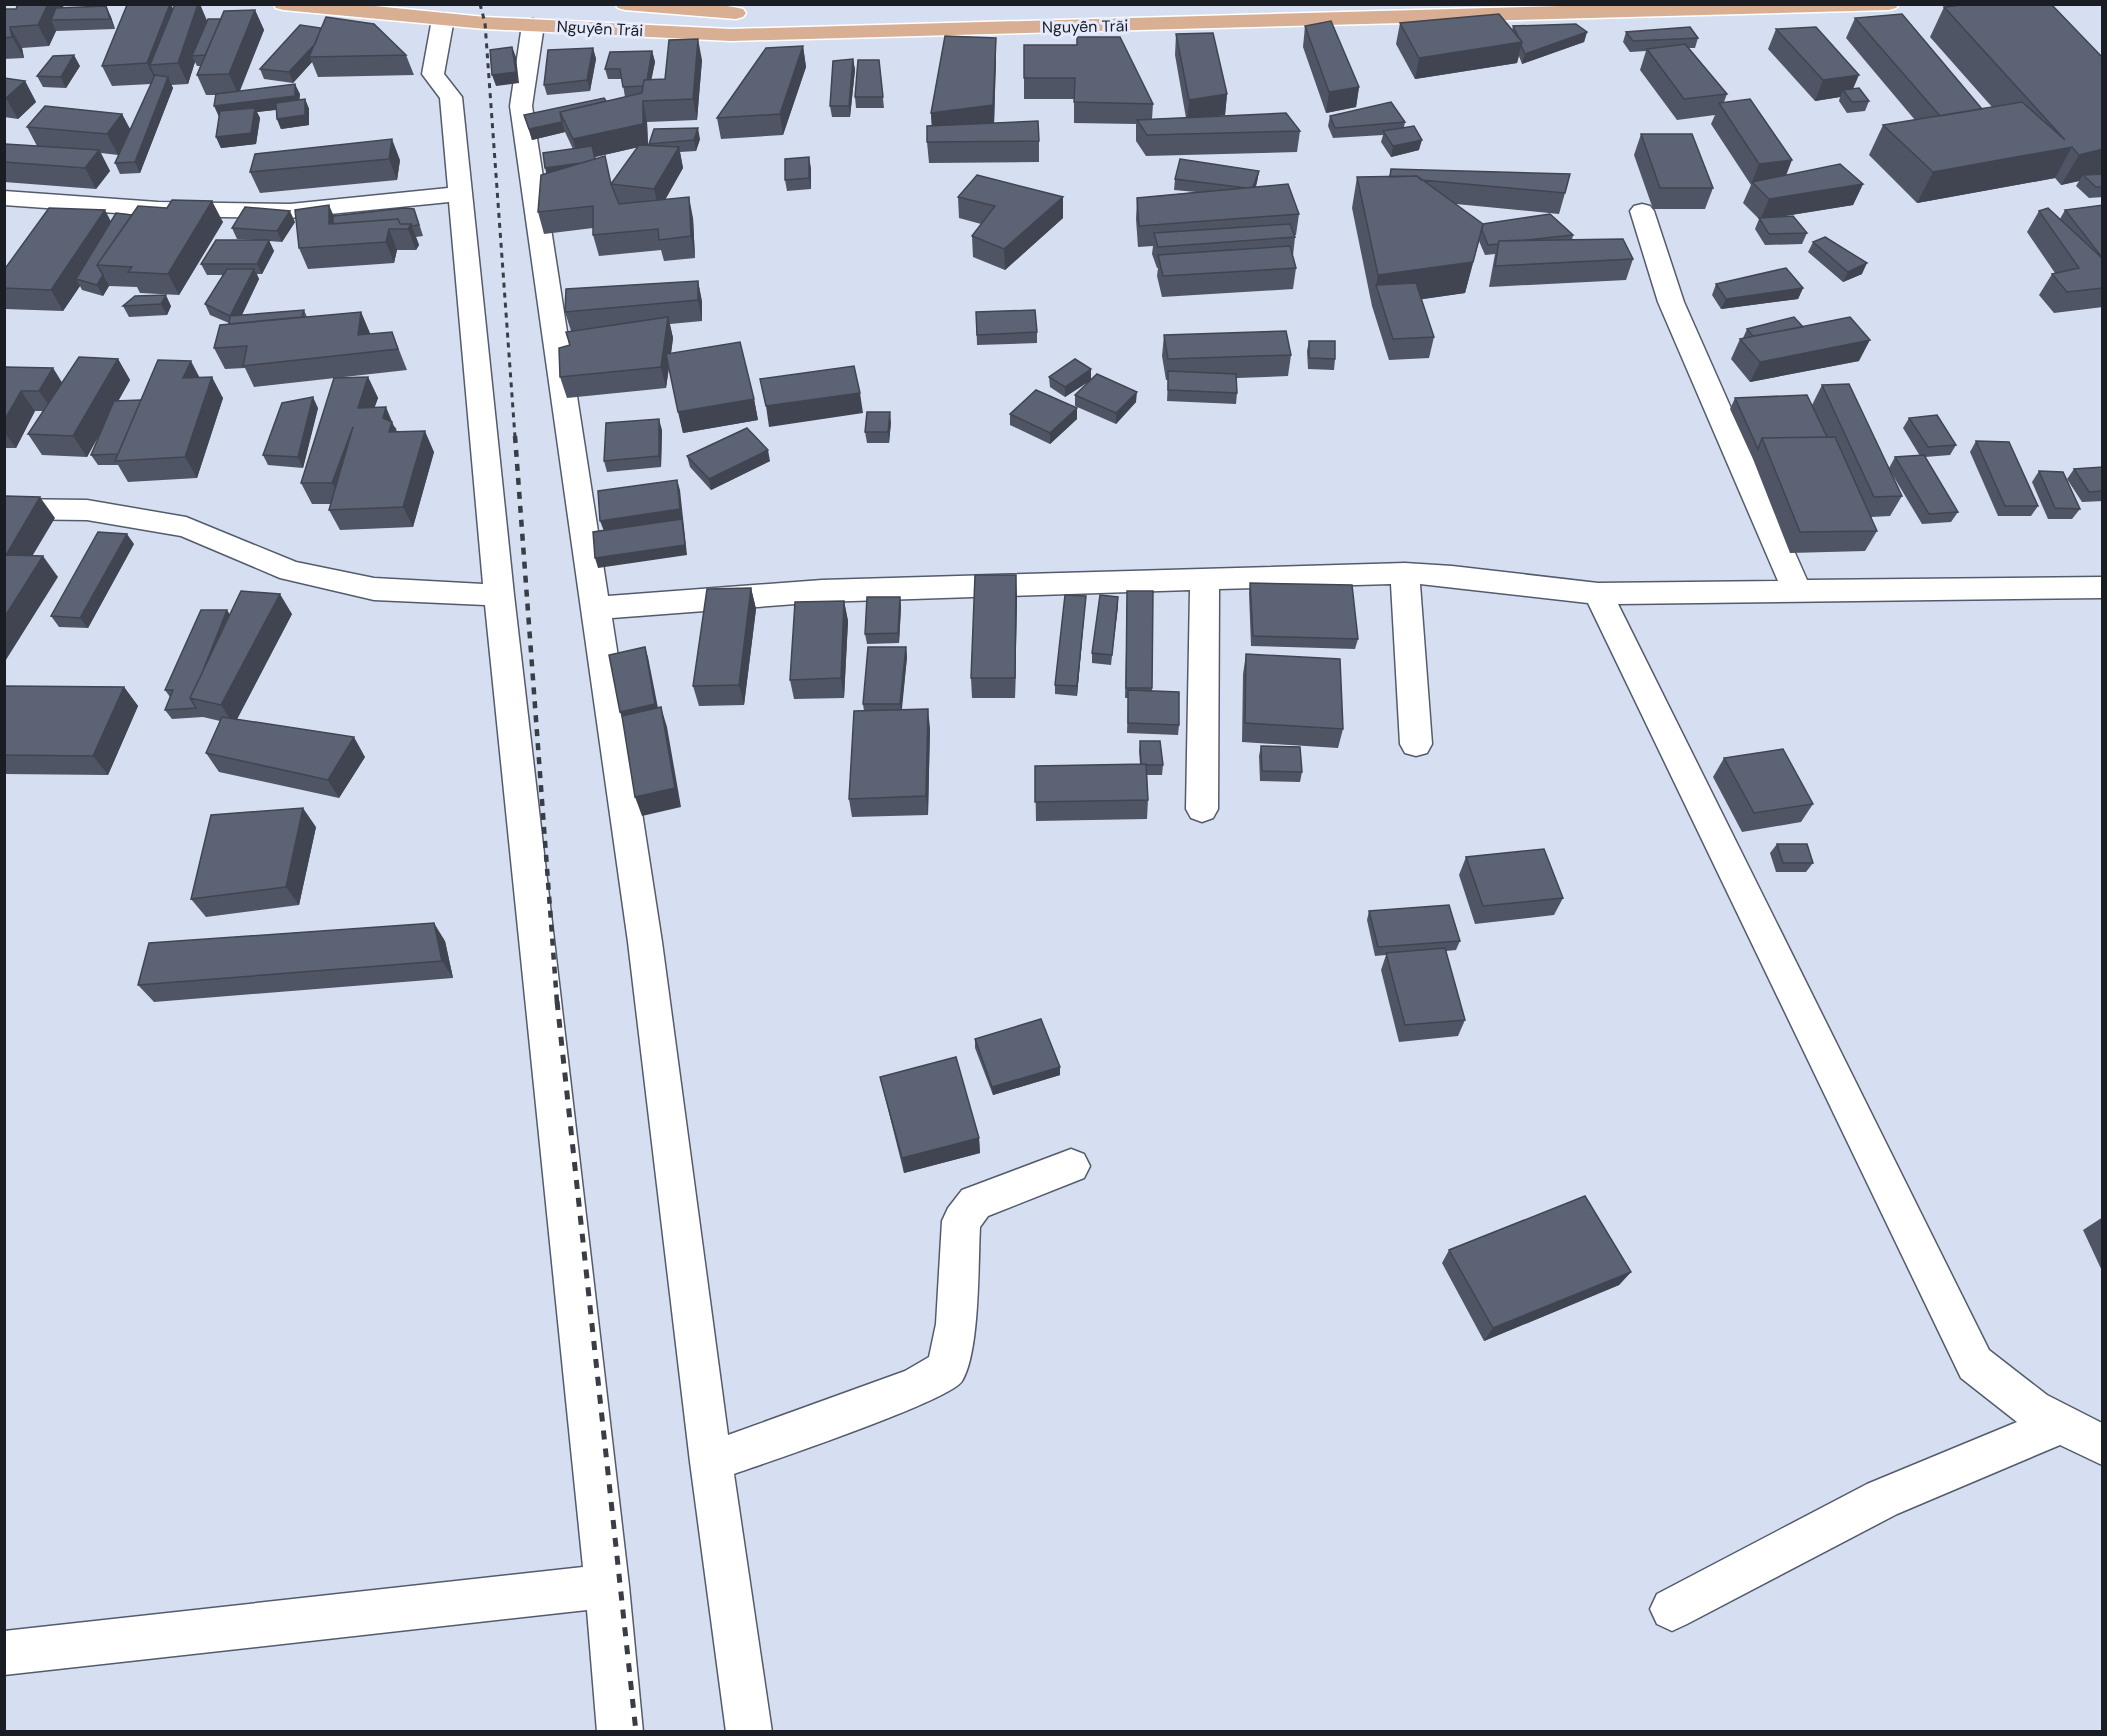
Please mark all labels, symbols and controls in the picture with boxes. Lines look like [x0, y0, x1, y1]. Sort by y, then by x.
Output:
street label: Nguyễn Trãi [1042, 15, 1128, 38]
street label: Nguyễn Trãi [556, 16, 644, 41]

